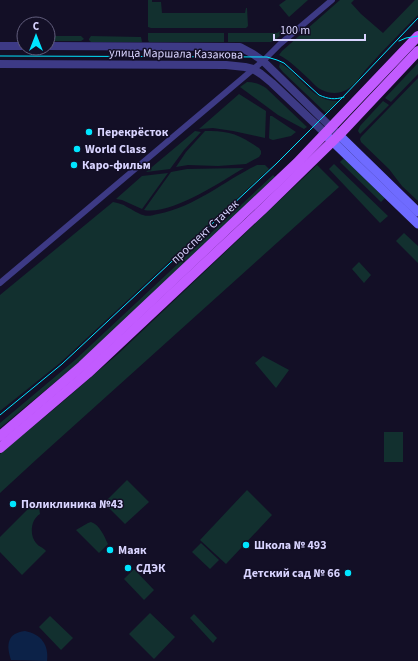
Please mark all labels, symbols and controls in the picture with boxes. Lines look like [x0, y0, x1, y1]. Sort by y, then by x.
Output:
north arrow [16, 16, 56, 56]
scale bar [274, 16, 365, 42]
text: С [33, 19, 40, 34]
text: 100 m [280, 22, 310, 39]
street label: улица Маршала Казакова [109, 44, 243, 64]
place label: Перекрёсток [97, 124, 169, 141]
marker: Перекрёсток [84, 127, 94, 137]
place label: World Class [85, 141, 146, 158]
marker: World Class [72, 144, 82, 154]
place label: Каро-фильм [82, 157, 151, 174]
marker: Каро-фильм [69, 160, 79, 170]
street label: проспект Стачек [167, 196, 243, 268]
place label: Поликлиника №43 [21, 496, 123, 513]
marker: Поликлиника №43 [8, 499, 18, 509]
place label: Школа № 493 [254, 537, 327, 554]
marker: Школа № 493 [241, 540, 251, 550]
place label: Маяк [118, 542, 147, 559]
marker: Маяк [105, 545, 115, 555]
place label: СДЭК [136, 560, 166, 577]
marker: СДЭК [123, 563, 133, 573]
place label: Детский сад № 66 [244, 565, 340, 582]
marker: Детский сад № 66 [343, 568, 353, 578]

